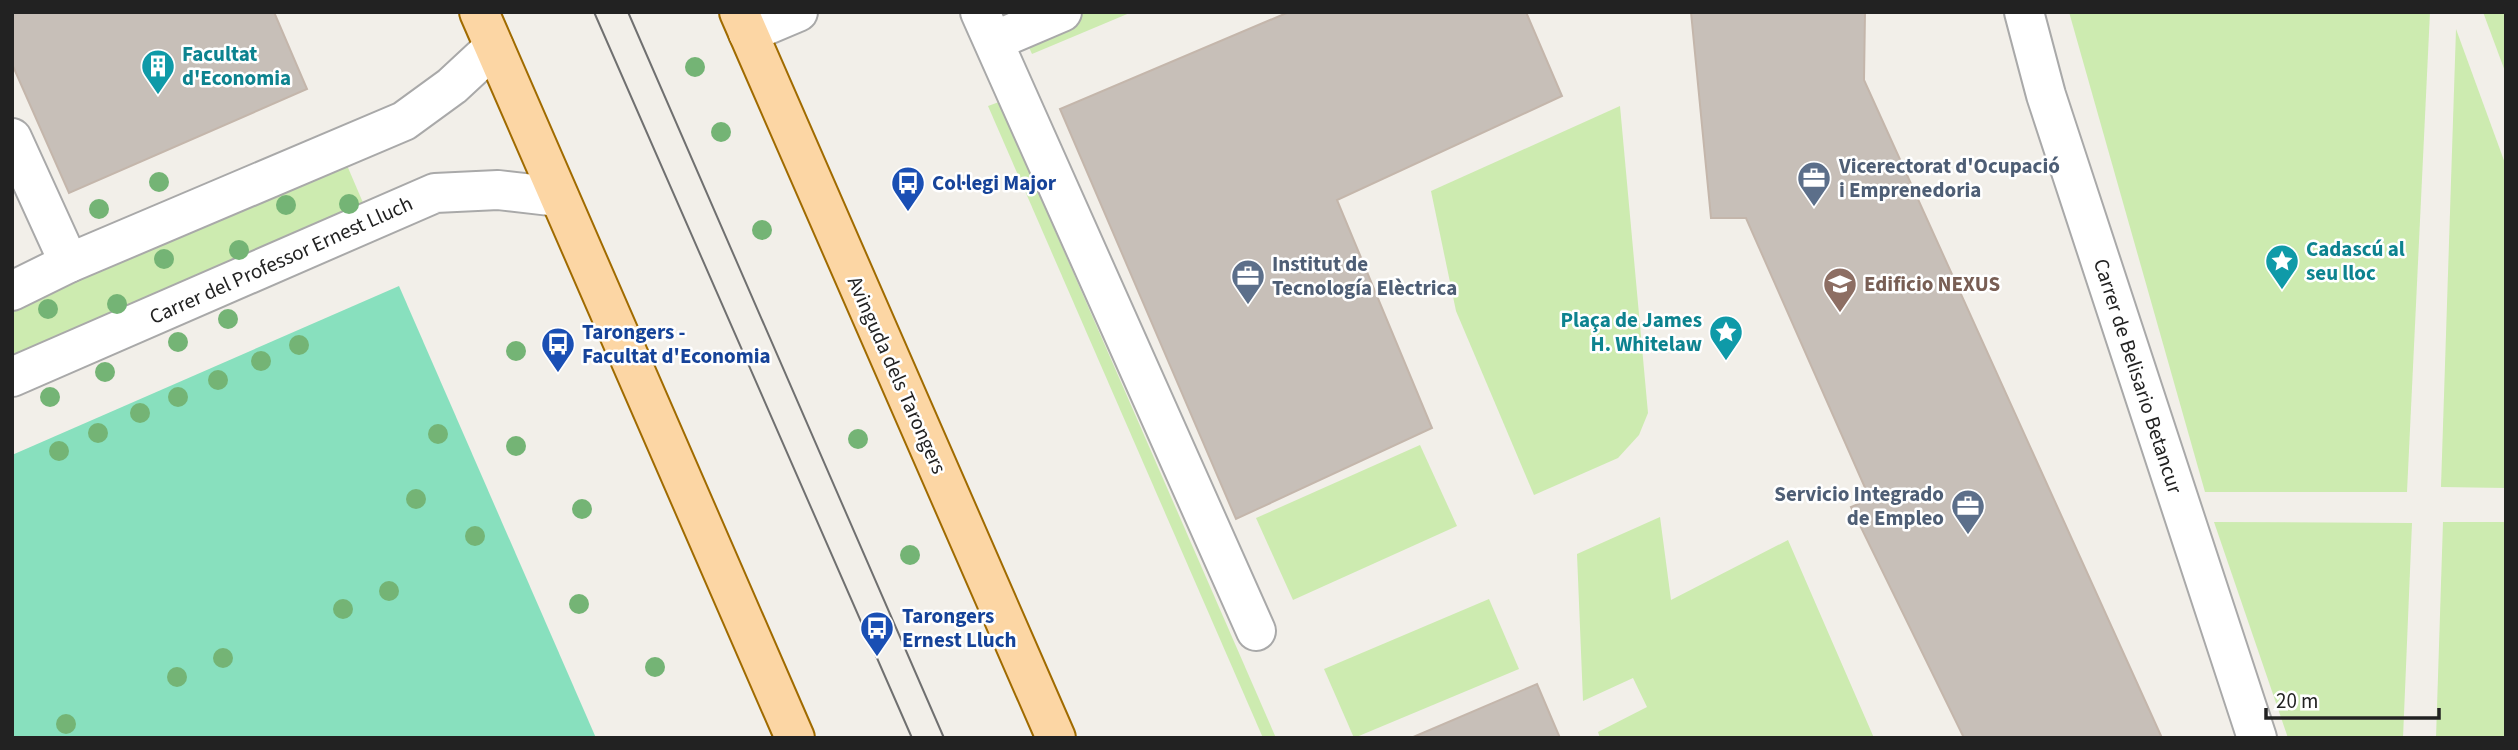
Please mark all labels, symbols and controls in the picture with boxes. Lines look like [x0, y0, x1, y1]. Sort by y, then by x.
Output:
place label: Facultat d'Economia [182, 39, 291, 93]
building icon: Facultat d'Economia [139, 47, 177, 96]
place label: Vicerectorat d'Ocupació i Emprenedoria [1838, 151, 2060, 205]
office icon: Vicerectorat d'Ocupació i Emprenedoria [1795, 159, 1833, 208]
bus stop icon: Col·legi Major [889, 164, 927, 213]
place label: Col·legi Major [932, 168, 1057, 198]
street label: Carrer del Professor Ernest Lluch [144, 188, 418, 332]
place label: Cadascú al seu lloc [2306, 234, 2405, 288]
place icon: Cadascú al seu lloc [2263, 242, 2301, 291]
place label: Institut de Tecnología Elèctrica [1272, 249, 1457, 303]
street label: Carrer de Belisario Betancur [2086, 255, 2190, 498]
office icon: Institut de Tecnología Elèctrica [1229, 257, 1267, 306]
school or university icon: Edificio NEXUS [1821, 265, 1859, 314]
place label: Edificio NEXUS [1864, 269, 2000, 299]
street label: Avinguda dels Tarongers [840, 271, 954, 479]
place label: Plaça de James H. Whitelaw [1561, 305, 1702, 359]
place icon: Plaça de James H. Whitelaw [1707, 313, 1745, 362]
place label: Tarongers - Facultat d'Economia [582, 317, 771, 371]
bus stop icon: Tarongers - Facultat d'Economia [539, 325, 577, 374]
place label: Servicio Integrado de Empleo [1774, 479, 1944, 533]
office icon: Servicio Integrado de Empleo [1949, 487, 1987, 536]
place label: Tarongers Ernest Lluch [902, 601, 1017, 655]
bus stop icon: Tarongers Ernest Lluch [858, 609, 896, 658]
scale bar [2266, 676, 2439, 720]
text: 20 m [2276, 686, 2318, 716]

